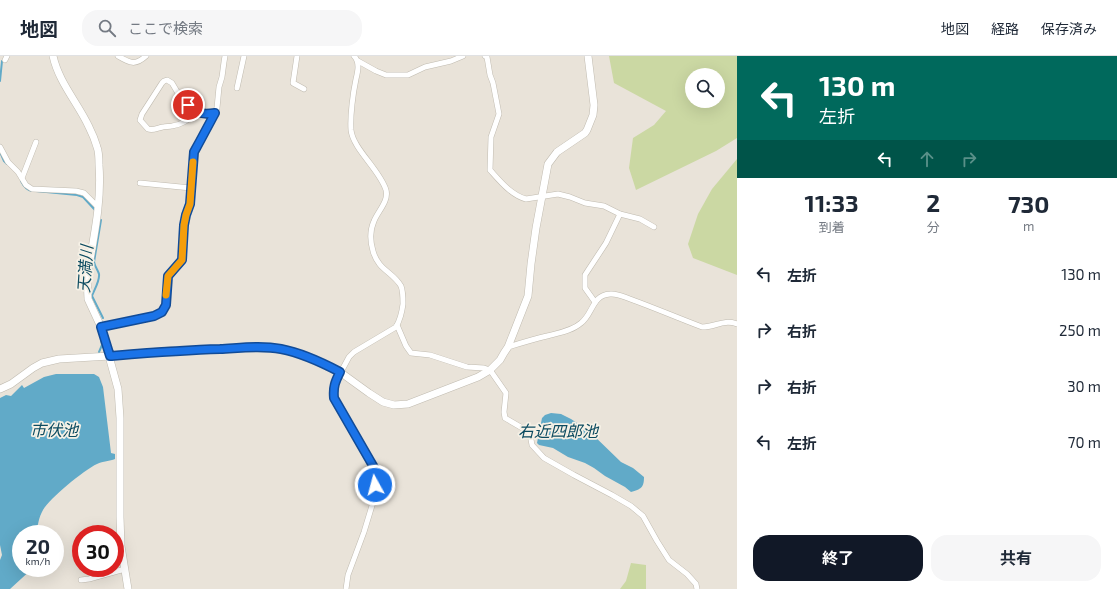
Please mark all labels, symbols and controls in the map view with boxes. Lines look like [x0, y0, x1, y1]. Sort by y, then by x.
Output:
search box [82, 10, 362, 46]
text: 地図 [20, 17, 58, 40]
icon: search [96, 17, 118, 39]
text: ここで検索 [128, 19, 203, 37]
text: 地図 [941, 20, 969, 37]
text: 経路 [991, 20, 1019, 37]
text: 保存済み [1041, 20, 1097, 37]
map controls [685, 68, 725, 108]
button: search [685, 68, 725, 108]
text: 130 m [819, 68, 895, 102]
icon: left [753, 72, 805, 124]
pin [171, 88, 205, 122]
icon: arrive [177, 94, 199, 116]
text: 左折 [819, 105, 855, 127]
icon: left [874, 148, 896, 170]
icon: ahead [916, 148, 938, 170]
icon: right [958, 148, 980, 170]
text: 11:33 [805, 188, 859, 217]
text: 2 [926, 188, 940, 217]
text: 730 [1008, 189, 1049, 218]
text: m [1023, 218, 1034, 234]
text: 到着 [819, 219, 845, 235]
text: 分 [927, 219, 940, 235]
water label: 天満川 [73, 242, 96, 294]
icon: left [753, 263, 775, 285]
text: 130 m [1061, 265, 1101, 283]
text: 左折 [787, 266, 817, 284]
icon: right [753, 319, 775, 341]
text: 250 m [1059, 321, 1101, 339]
text: 右折 [787, 322, 817, 340]
icon: right [753, 375, 775, 397]
text: 30 m [1067, 377, 1101, 395]
text: 右折 [787, 378, 817, 396]
water label: 市伏池 [30, 420, 80, 439]
water label: 右近四郎池 [518, 421, 600, 440]
icon: left [753, 431, 775, 453]
text: 70 m [1068, 433, 1101, 451]
text: 左折 [787, 434, 817, 452]
position arrow [354, 464, 396, 506]
speed limit sign: 30 [72, 525, 124, 577]
text: 20 [26, 534, 50, 558]
button: 終了 [753, 535, 923, 581]
button: 共有 [931, 535, 1101, 581]
text: km/h [26, 555, 50, 567]

